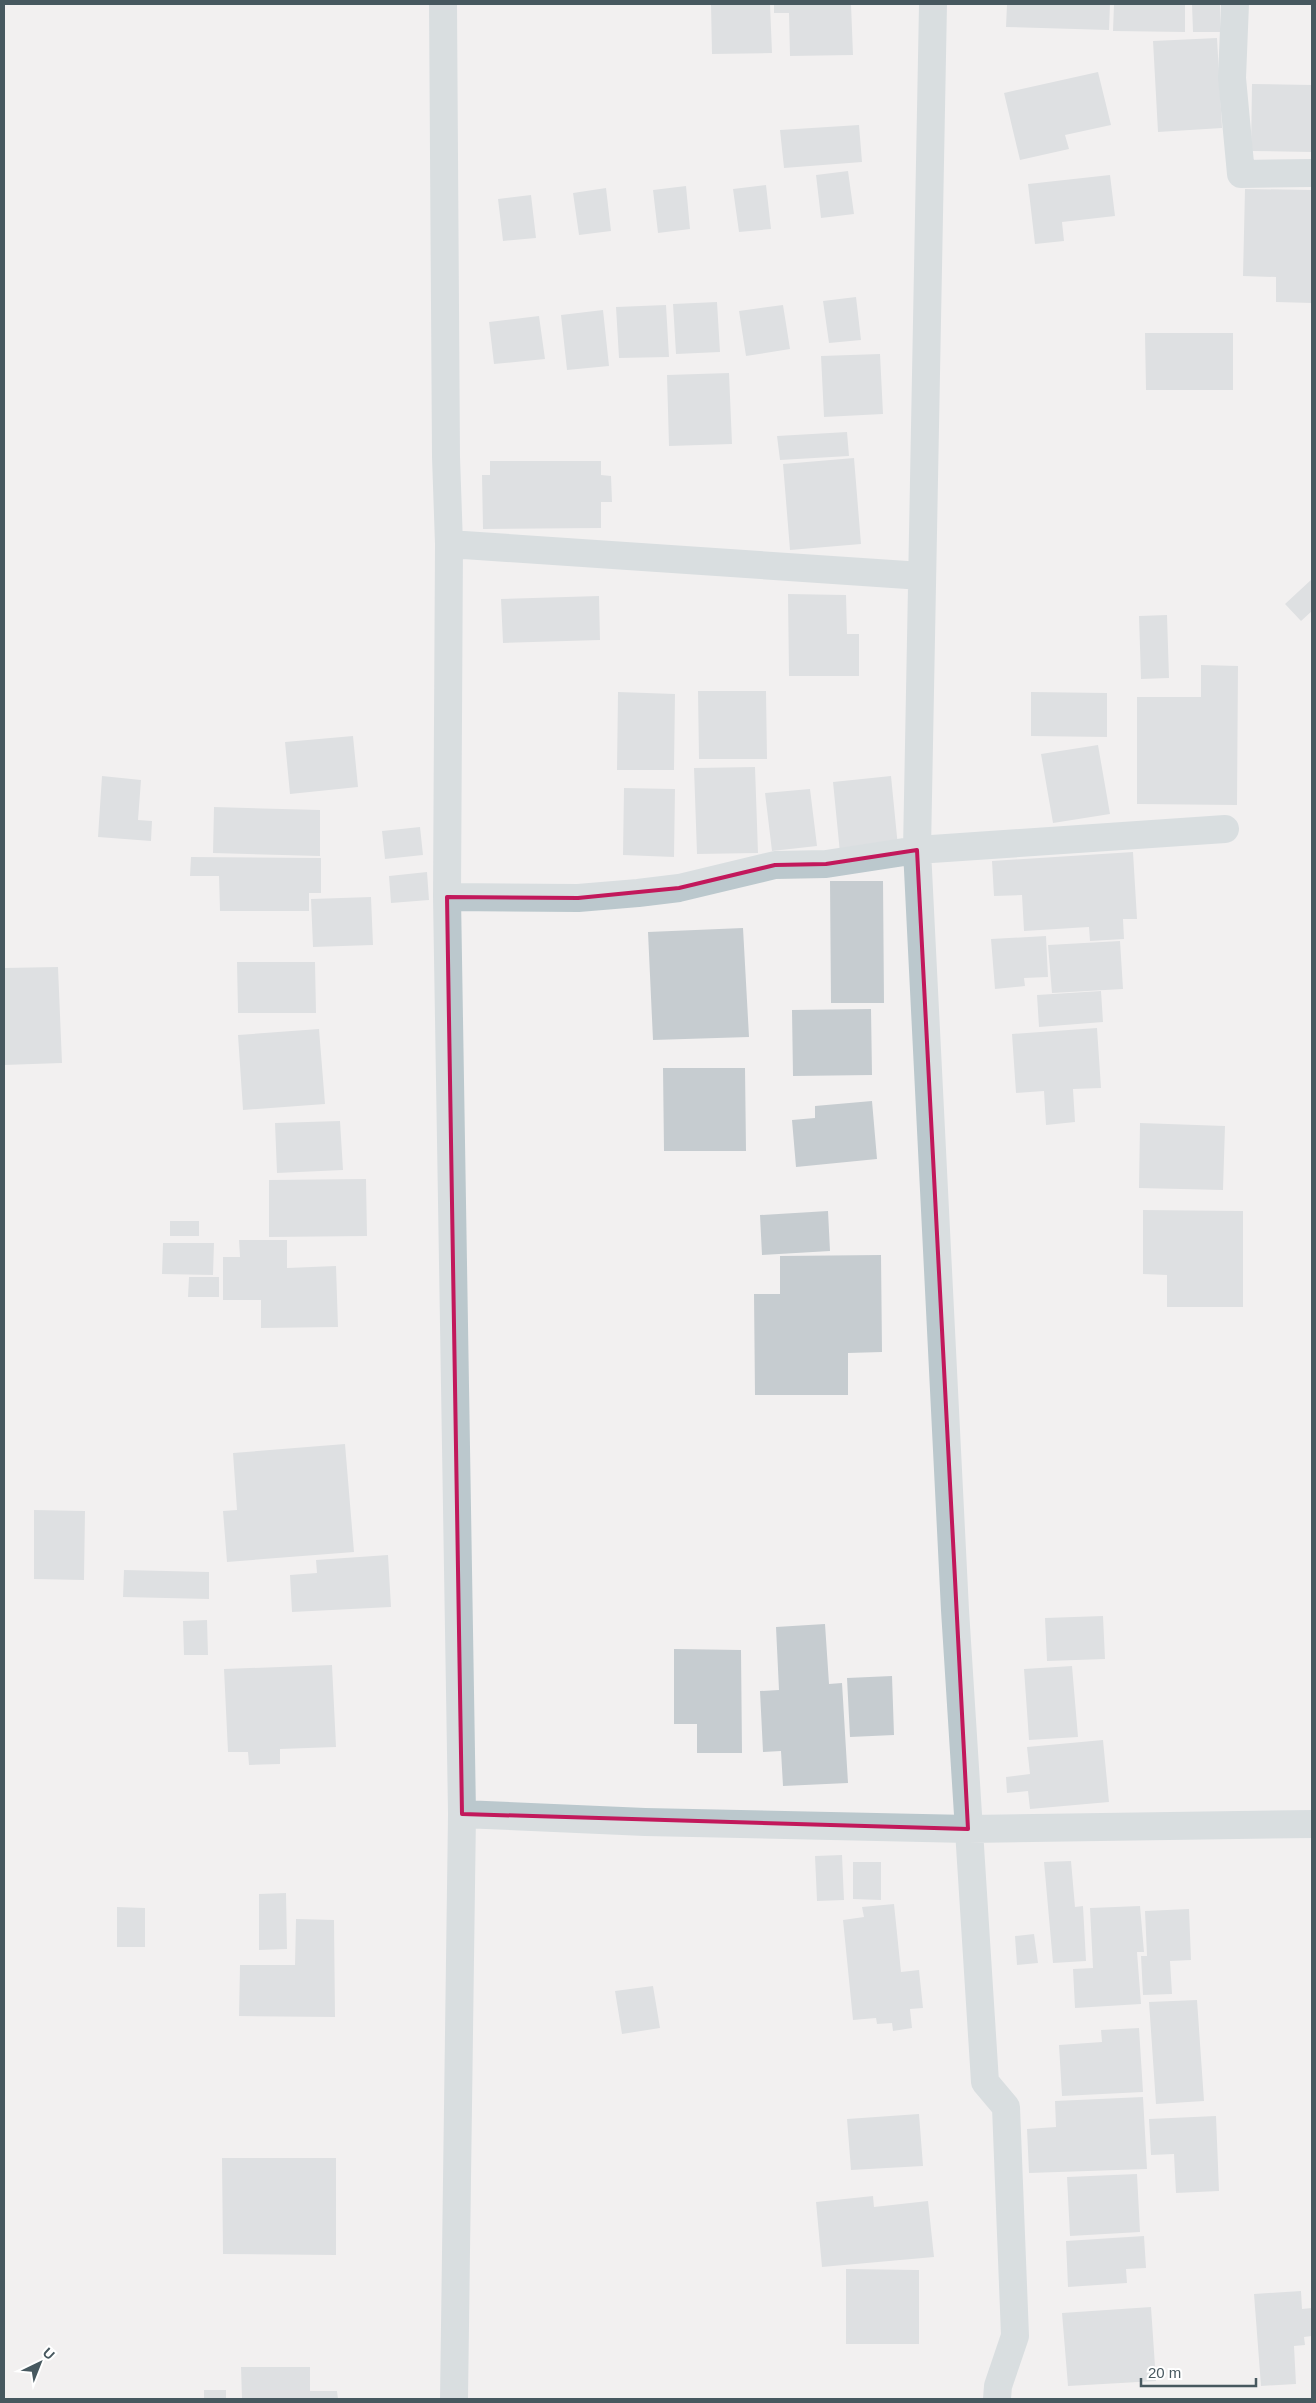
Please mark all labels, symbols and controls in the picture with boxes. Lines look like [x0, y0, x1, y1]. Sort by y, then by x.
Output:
north arrow [15, 2338, 65, 2388]
text: U [40, 2344, 58, 2363]
scale bar [1141, 2356, 1256, 2388]
text: 20 m [1148, 2364, 1181, 2381]

